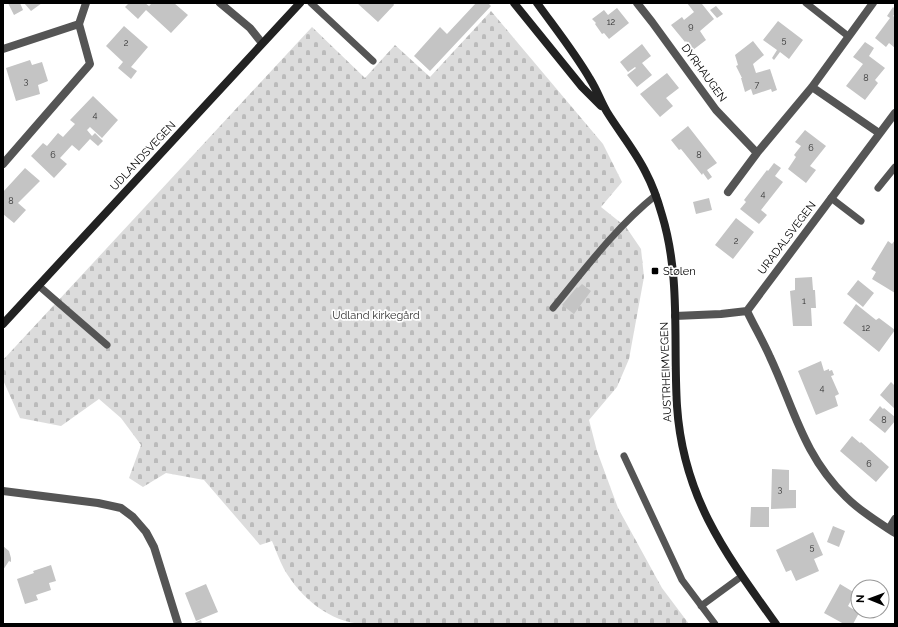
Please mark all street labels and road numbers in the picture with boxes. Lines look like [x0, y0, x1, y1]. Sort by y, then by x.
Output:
street label: DYRHAUGEN [679, 42, 729, 104]
street label: UDLANDSVEGEN [108, 119, 178, 193]
street label: URADALSVEGEN [755, 199, 819, 277]
street label: AUSTRHEIMVEGEN [658, 322, 674, 422]

